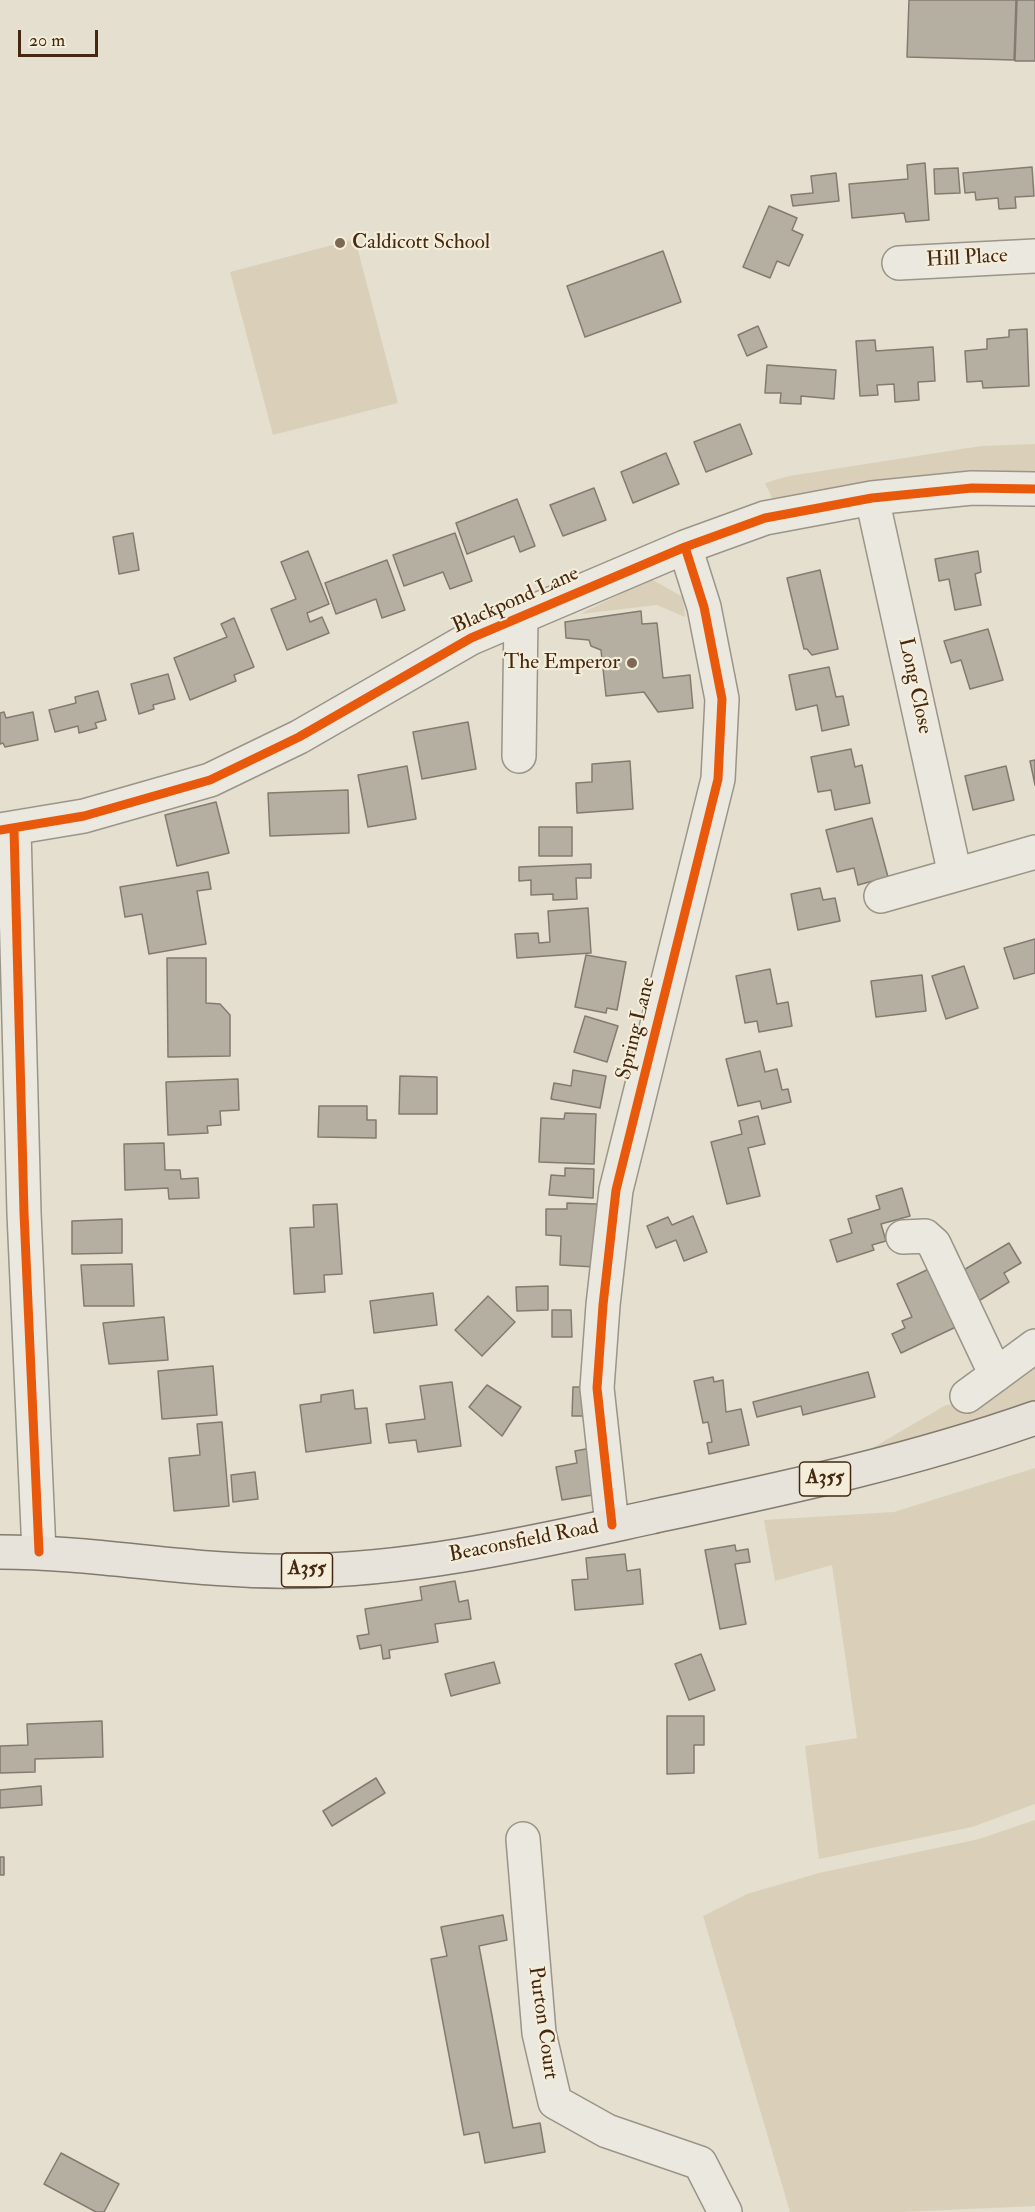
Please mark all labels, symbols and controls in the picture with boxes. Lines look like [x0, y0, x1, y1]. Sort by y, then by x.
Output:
scale bar [21, 18, 100, 56]
text: 20 m [29, 29, 65, 52]
place label: Caldicott School [352, 230, 490, 256]
marker: Caldicott School [333, 236, 347, 250]
street label: Hill Place [926, 244, 1008, 274]
street label: Blackpond Lane [449, 562, 583, 640]
street label: Long Close [892, 636, 936, 736]
place label: The Emperor [504, 650, 620, 676]
marker: The Emperor [625, 656, 639, 670]
street label: Spring Lane [612, 975, 662, 1083]
road number: A355 [800, 1462, 850, 1496]
street label: Beaconsfield Road [447, 1515, 601, 1569]
road number: A355 [282, 1553, 332, 1587]
street label: Purton Court [522, 1965, 562, 2081]

